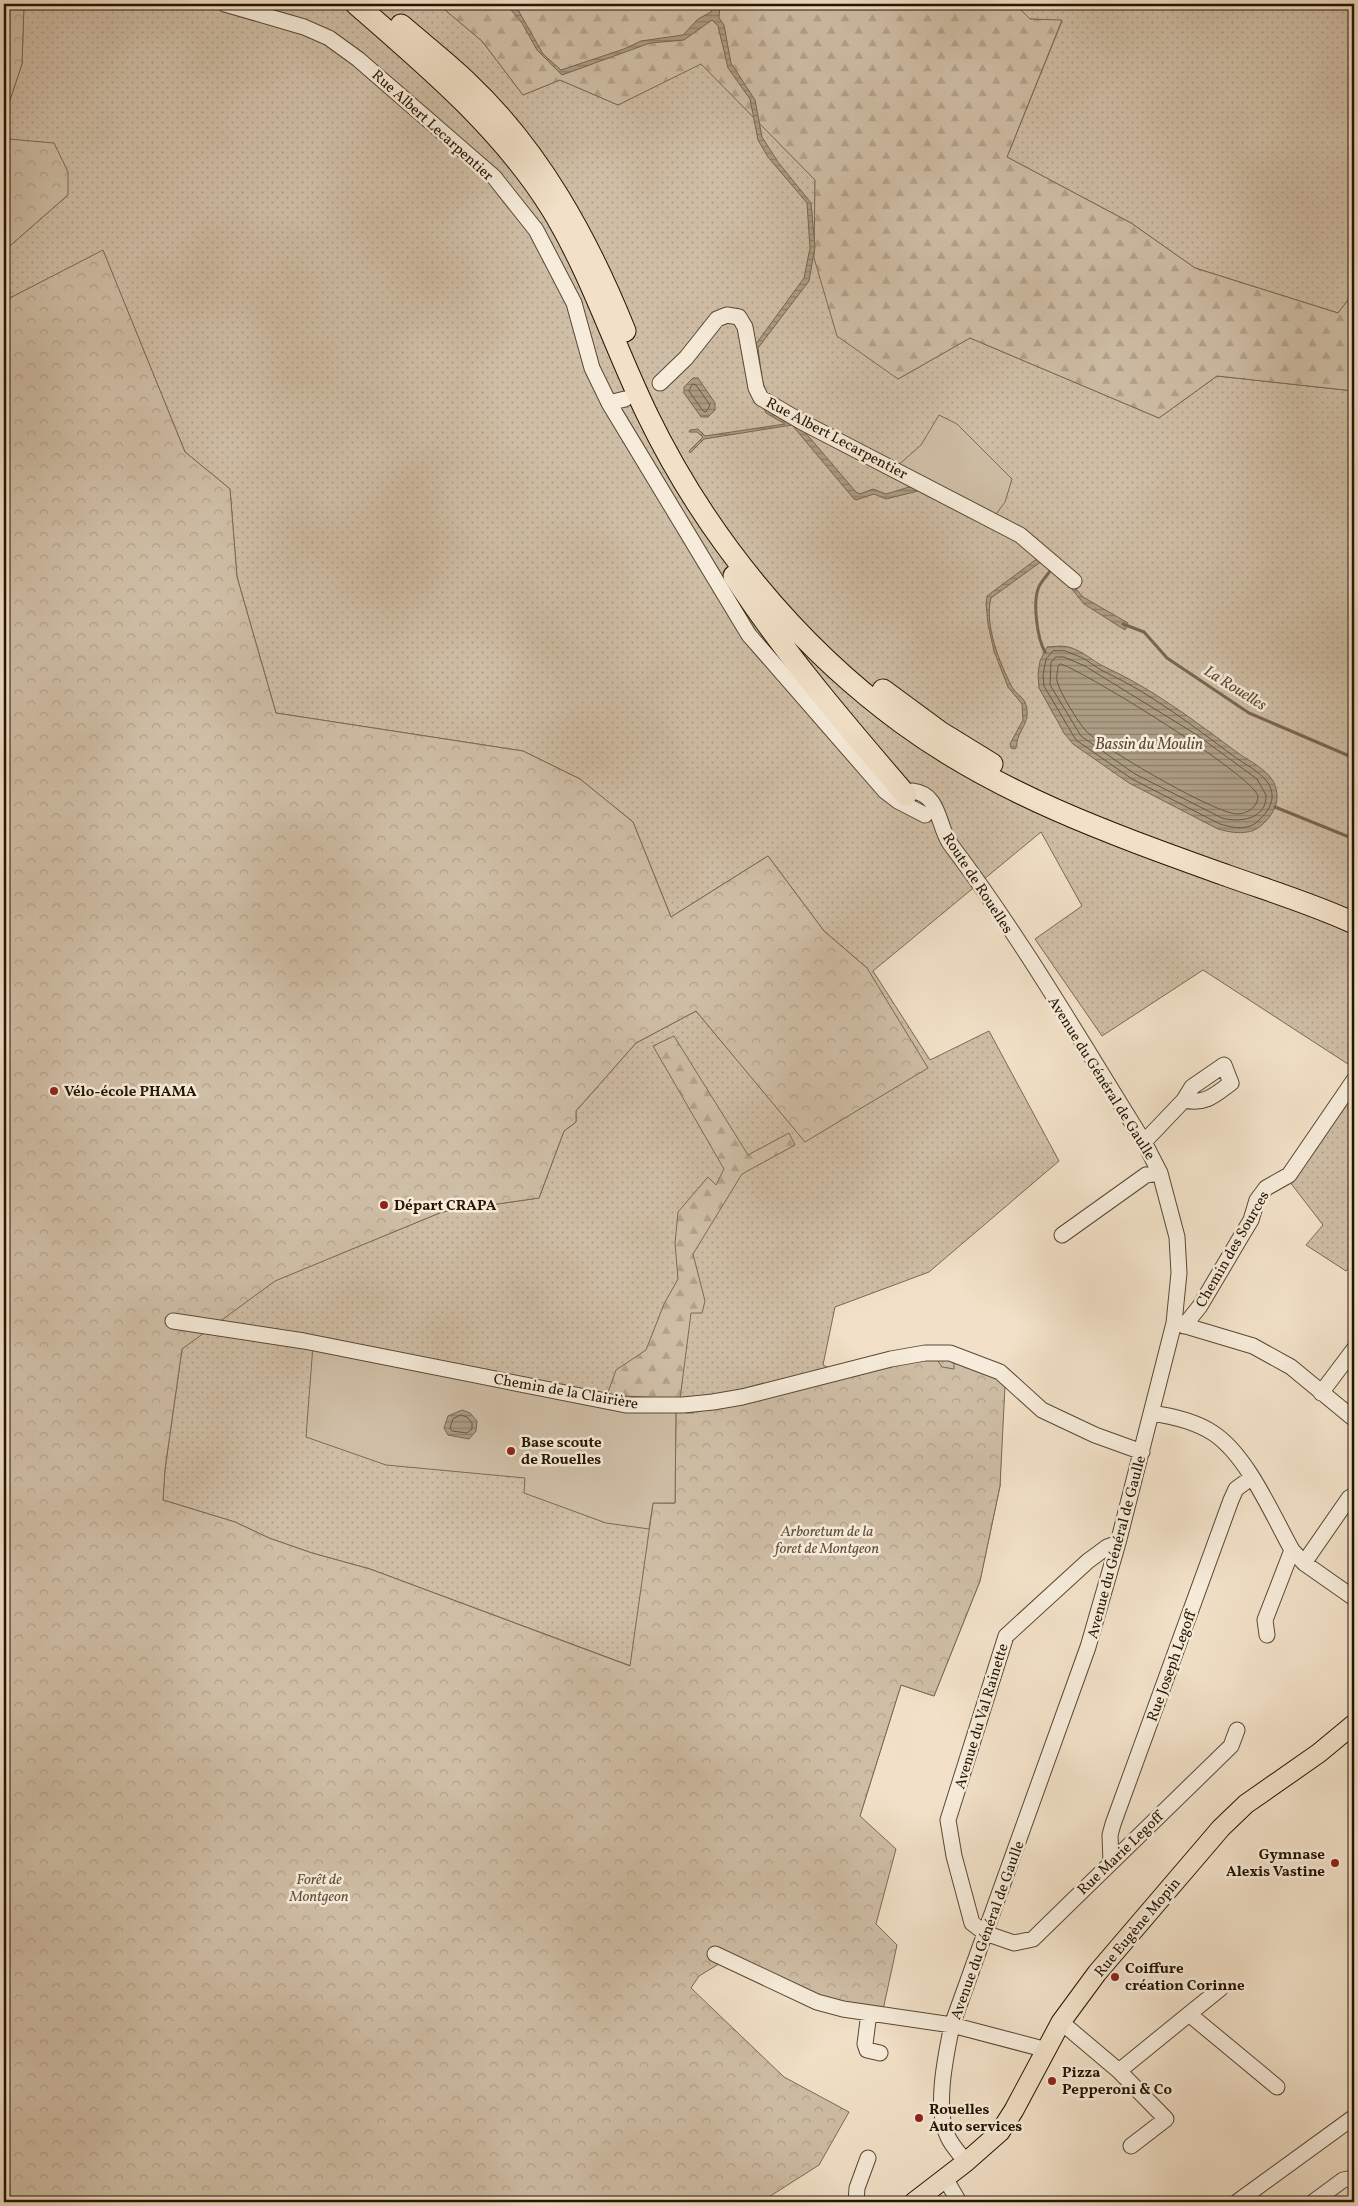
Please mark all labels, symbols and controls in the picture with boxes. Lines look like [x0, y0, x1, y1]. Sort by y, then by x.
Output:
street label: Rue Albert Lecarpentier [366, 66, 498, 187]
street label: Rue Albert Lecarpentier [762, 393, 911, 486]
water label: La Rouelles [1199, 661, 1271, 717]
water label: Bassin du Moulin [1095, 734, 1203, 756]
street label: Route de Rouelles [936, 829, 1017, 938]
street label: Avenue du Général de Gaulle [1042, 993, 1160, 1164]
place label: Vélo-école PHAMA [64, 1082, 197, 1103]
marker: Vélo-école PHAMA [48, 1085, 60, 1097]
street label: Chemin des Sources [1191, 1187, 1275, 1312]
place label: Départ CRAPA [394, 1196, 497, 1217]
marker: Départ CRAPA [378, 1199, 390, 1211]
street label: Chemin de la Clairière [492, 1369, 640, 1416]
place label: Base scoute de Rouelles [521, 1433, 602, 1471]
marker: Base scoute de Rouelles [505, 1445, 517, 1457]
street label: Avenue du Général de Gaulle [1083, 1453, 1152, 1641]
park label: Arboretum de la foret de Montgeon [772, 1522, 879, 1560]
street label: Rue Joseph Legoff [1143, 1606, 1203, 1725]
street label: Avenue du Val Rainette [950, 1641, 1015, 1792]
street label: Rue Marie Legoff [1073, 1806, 1170, 1901]
street label: Avenue du Général de Gaulle [946, 1838, 1031, 2023]
place label: Gymnase Alexis Vastine [1226, 1845, 1325, 1883]
marker: Gymnase Alexis Vastine [1329, 1857, 1341, 1869]
park label: Forêt de Montgeon [288, 1870, 349, 1908]
street label: Rue Eugène Mopin [1090, 1874, 1186, 1982]
place label: Coiffure création Corinne [1125, 1959, 1245, 1997]
marker: Coiffure création Corinne [1109, 1971, 1121, 1983]
place label: Pizza Pepperoni & Co [1062, 2063, 1172, 2101]
marker: Pizza Pepperoni & Co [1046, 2075, 1058, 2087]
place label: Rouelles Auto services [929, 2100, 1022, 2138]
marker: Rouelles Auto services [913, 2112, 925, 2124]

